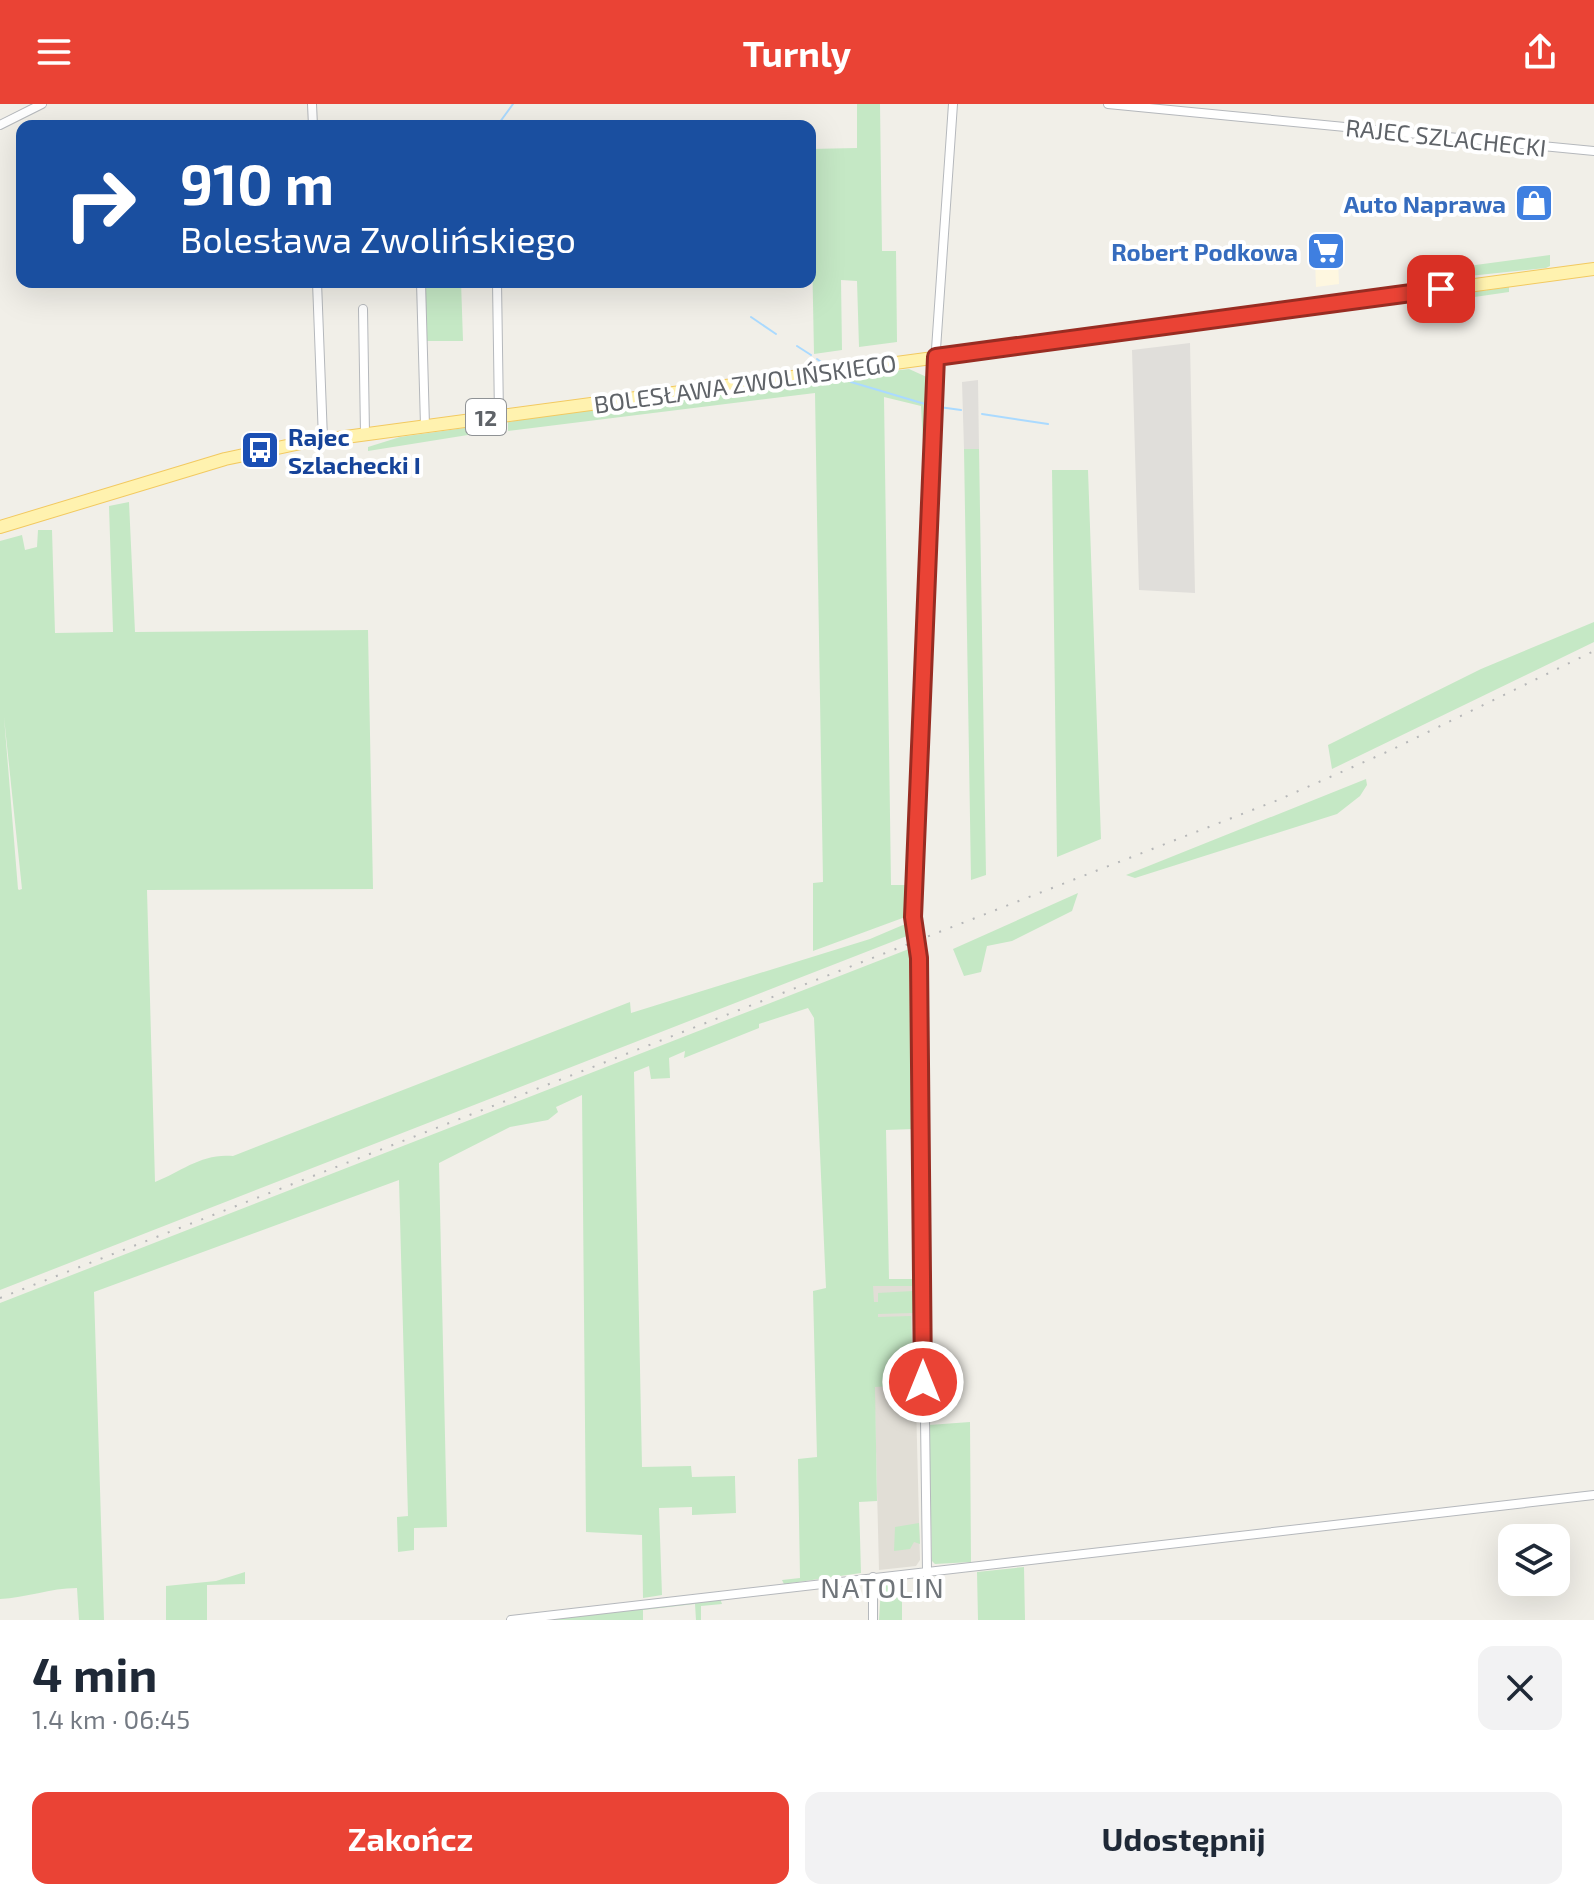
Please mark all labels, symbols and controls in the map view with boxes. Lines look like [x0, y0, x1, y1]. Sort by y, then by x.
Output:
icon: menu [32, 30, 76, 74]
icon: share [1518, 30, 1562, 74]
text: Turnly [743, 31, 851, 74]
street label: RAJEC SZLACHECKI [1344, 112, 1548, 162]
text: 910 m [180, 149, 334, 216]
icon: right [48, 152, 152, 256]
shop icon: Auto Naprawa [1513, 182, 1555, 224]
place label: Auto Naprawa [1344, 189, 1506, 218]
text: Bolesława Zwolińskiego [180, 217, 576, 260]
supermarket icon: Robert Podkowa [1305, 230, 1347, 272]
place label: Robert Podkowa [1111, 237, 1298, 266]
pin [1407, 255, 1475, 323]
icon: arrive [1419, 267, 1463, 311]
street label: BOLESŁAWA ZWOLIŃSKIEGO [592, 347, 898, 419]
road number: 12 [466, 399, 506, 435]
place label: Rajec Szlachecki I [288, 422, 421, 479]
bus stop icon: Rajec Szlachecki I [239, 429, 281, 471]
position arrow [881, 1340, 965, 1424]
map controls [1498, 1524, 1570, 1596]
button: layers [1498, 1524, 1570, 1596]
district label: NATOLIN [820, 1570, 946, 1604]
text: 4 min [32, 1644, 157, 1702]
button: close [1478, 1646, 1562, 1730]
text: 1.4 km · 06:45 [32, 1703, 190, 1734]
button: Zakończ [32, 1792, 789, 1884]
button: Udostępnij [805, 1792, 1562, 1884]

